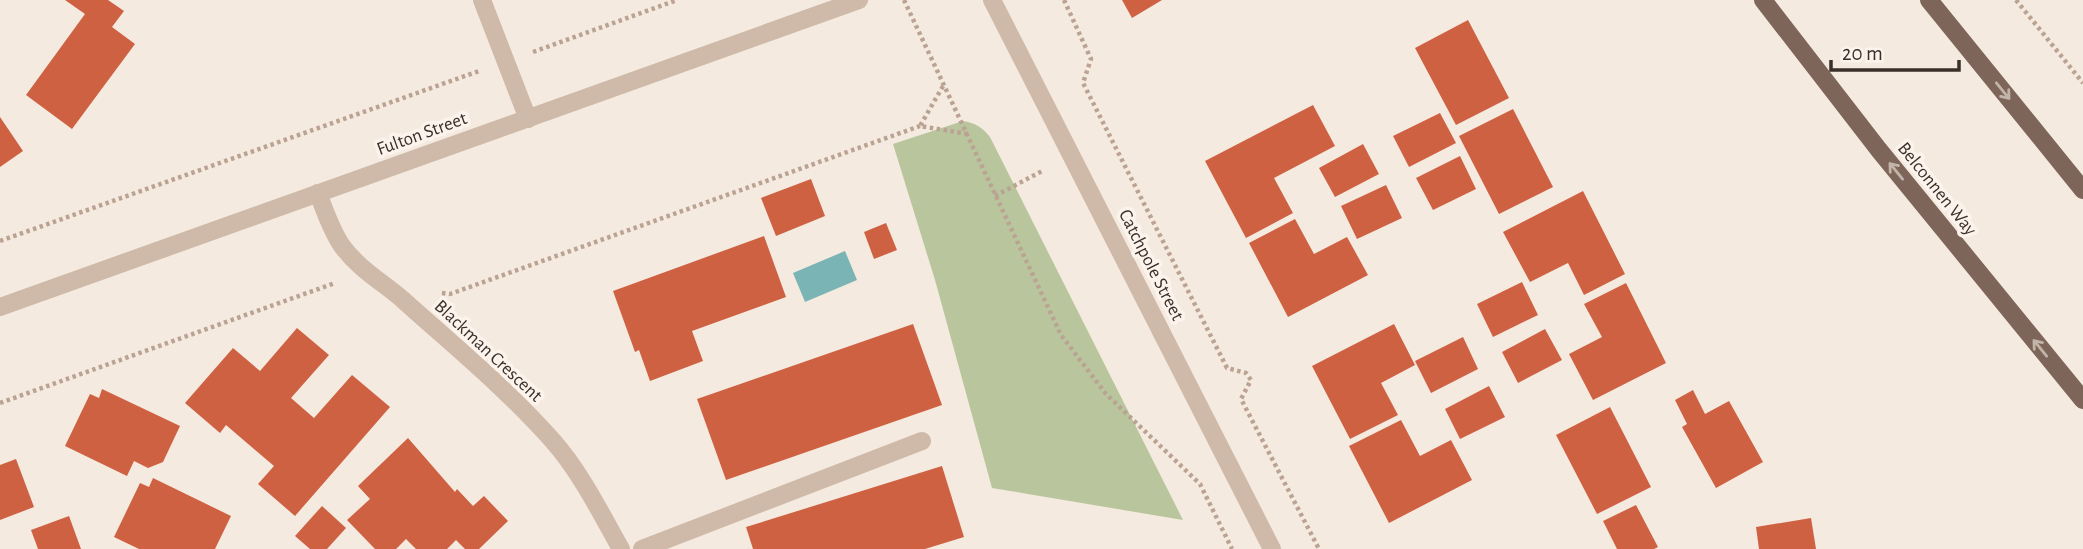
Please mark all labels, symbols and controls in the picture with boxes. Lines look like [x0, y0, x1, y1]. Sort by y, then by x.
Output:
scale bar [1831, 28, 1959, 72]
text: 20 m [1842, 43, 1883, 64]
one-way arrow [1995, 82, 2011, 100]
street label: Fulton Street [374, 109, 470, 159]
street label: Belconnen Way [1894, 139, 1980, 239]
one-way arrow [1888, 163, 1904, 181]
street label: Catchpole Street [1115, 206, 1187, 324]
street label: Blackman Crescent [430, 296, 546, 406]
one-way arrow [2032, 339, 2048, 357]

